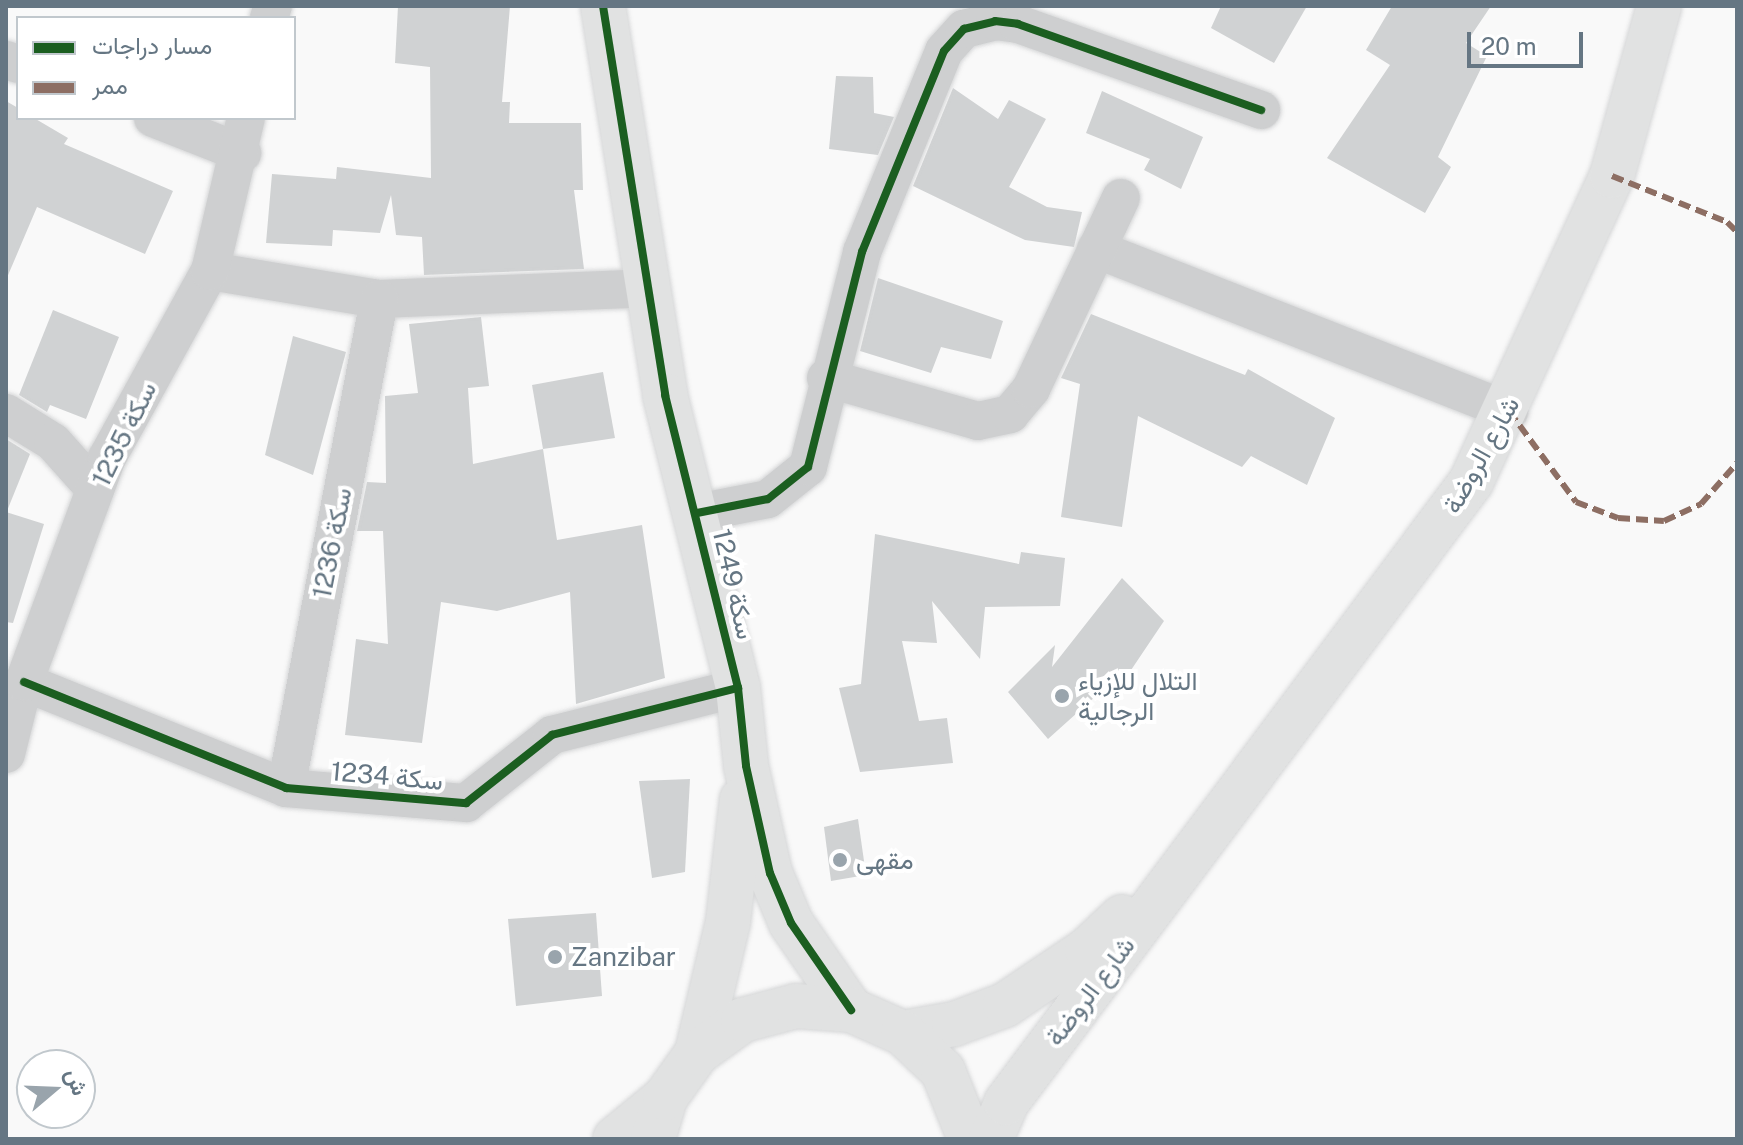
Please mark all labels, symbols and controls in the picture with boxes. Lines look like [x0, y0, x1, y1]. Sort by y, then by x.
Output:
legend [16, 16, 296, 120]
scale bar [1471, 16, 1587, 66]
text: مسار دراجات [92, 31, 212, 59]
text: 20 m [1481, 32, 1537, 60]
text: ممر [92, 71, 128, 99]
street label: سكة 1235 [85, 377, 163, 491]
street label: شارع الروضة [1436, 391, 1526, 519]
street label: سكة 1236 [306, 485, 358, 601]
street label: سكة 1249 [706, 526, 762, 642]
place label: التلال للإزياء الرجالية [1078, 665, 1198, 726]
marker: التلال للإزياء الرجالية [1053, 687, 1071, 705]
street label: سكة 1234 [330, 756, 444, 796]
place label: مقهى [856, 844, 914, 876]
marker: مقهى [831, 851, 849, 869]
street label: شارع الروضة [1039, 930, 1141, 1052]
place label: Zanzibar [571, 941, 676, 973]
marker: Zanzibar [546, 948, 564, 966]
north arrow [16, 1049, 96, 1129]
text: ش [60, 1065, 93, 1099]

